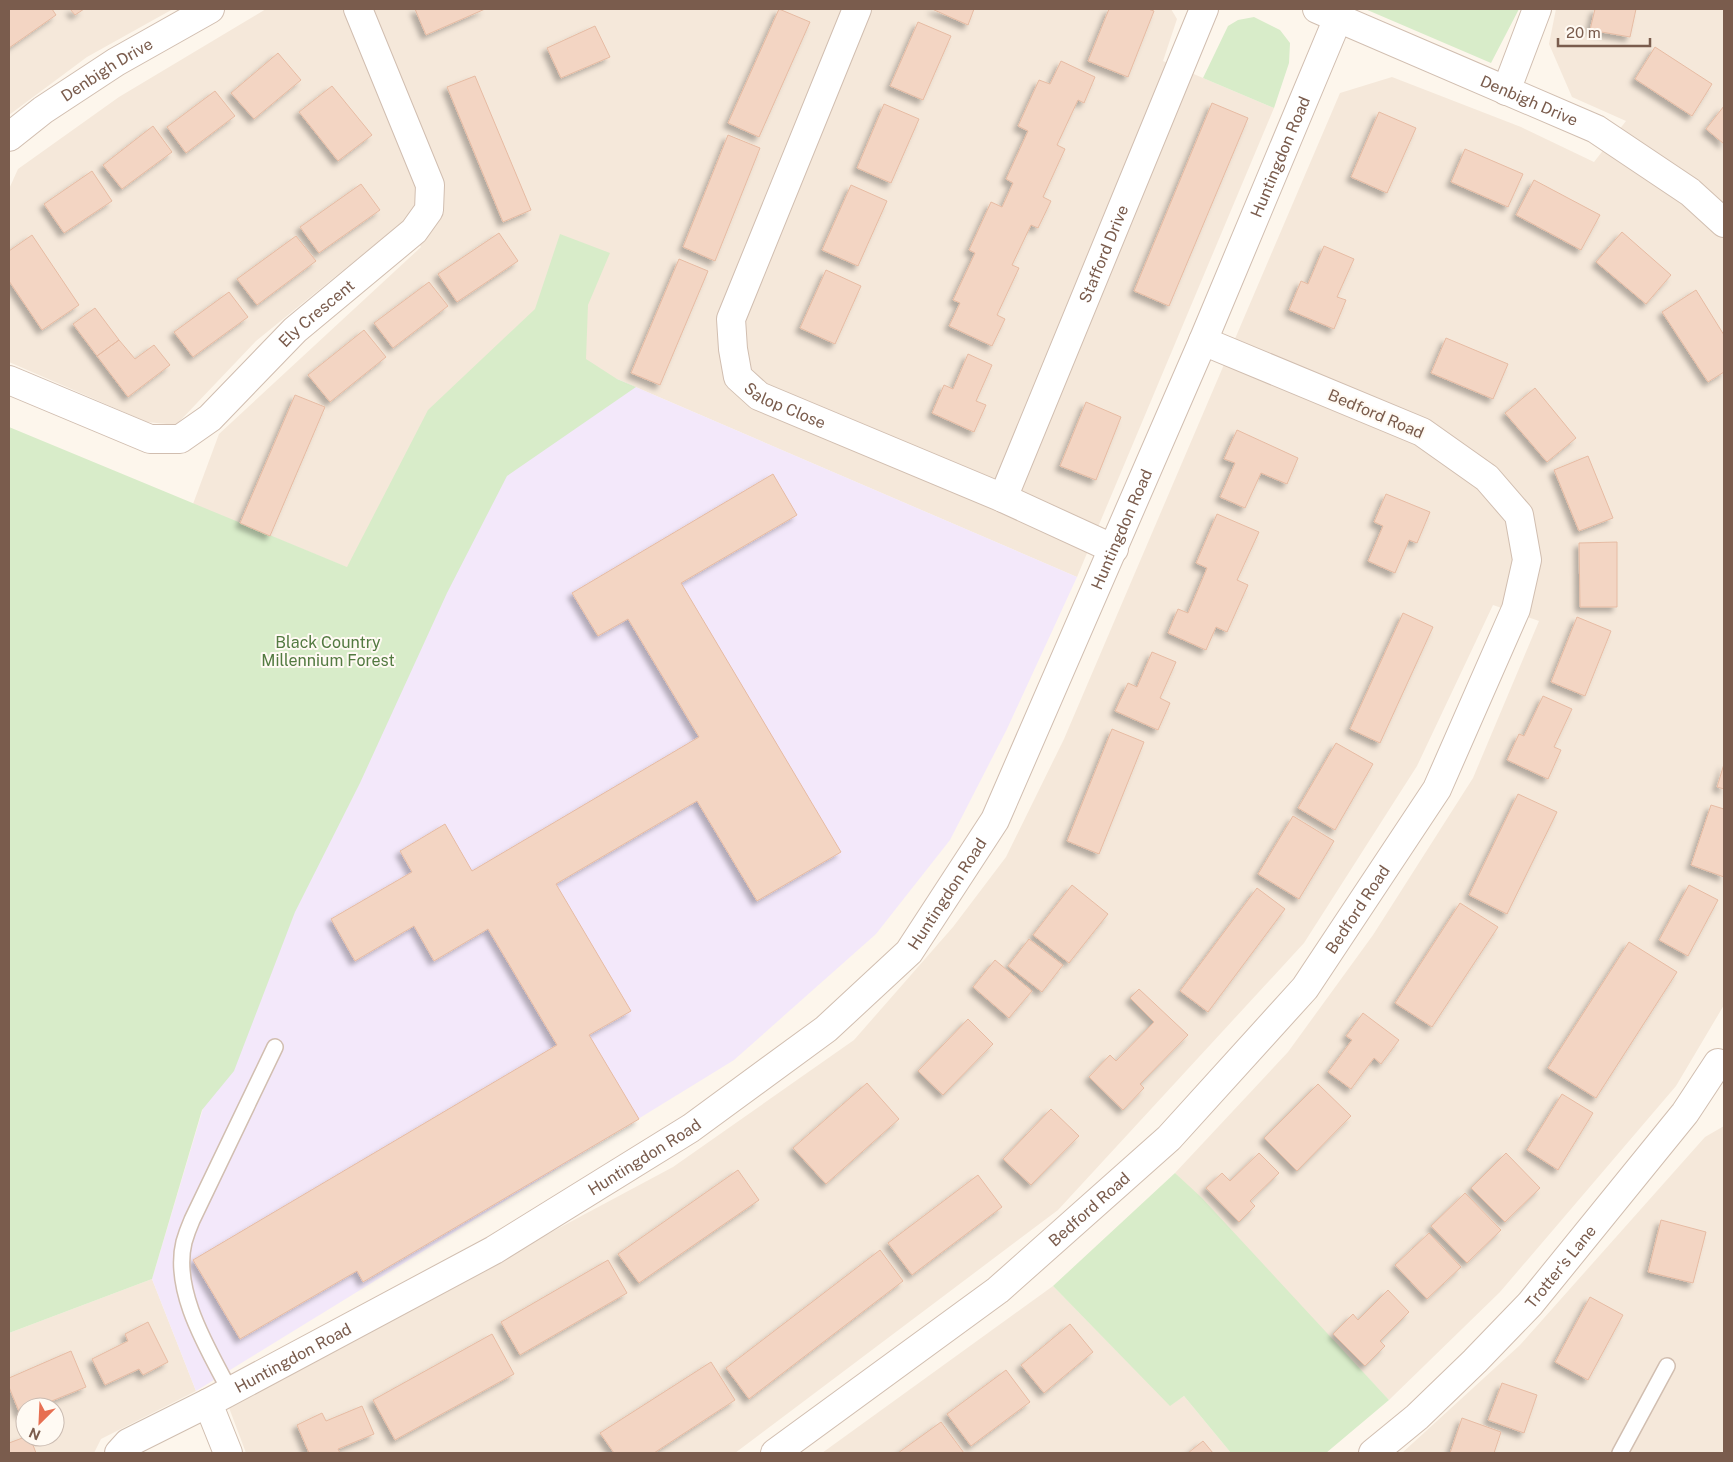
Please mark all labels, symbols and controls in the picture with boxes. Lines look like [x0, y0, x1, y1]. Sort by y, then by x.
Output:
scale bar [1558, 15, 1650, 47]
text: 20 m [1566, 24, 1601, 41]
street label: Denbigh Drive [57, 34, 156, 105]
street label: Denbigh Drive [1478, 71, 1581, 130]
street label: Huntingdon Road [1246, 93, 1314, 220]
street label: Stafford Drive [1075, 202, 1132, 306]
street label: Ely Crescent [274, 275, 358, 351]
street label: Salop Close [740, 378, 829, 432]
street label: Bedford Road [1325, 385, 1427, 443]
street label: Huntingdon Road [1087, 466, 1156, 592]
park label: Black Country Millennium Forest [261, 633, 395, 670]
street label: Huntingdon Road [904, 834, 990, 953]
street label: Bedford Road [1321, 861, 1393, 957]
street label: Huntingdon Road [584, 1115, 705, 1199]
street label: Bedford Road [1045, 1168, 1134, 1250]
street label: Trotter's Lane [1521, 1221, 1600, 1312]
street label: Huntingdon Road [231, 1319, 354, 1397]
north arrow [15, 1397, 65, 1447]
text: N [26, 1424, 43, 1443]

